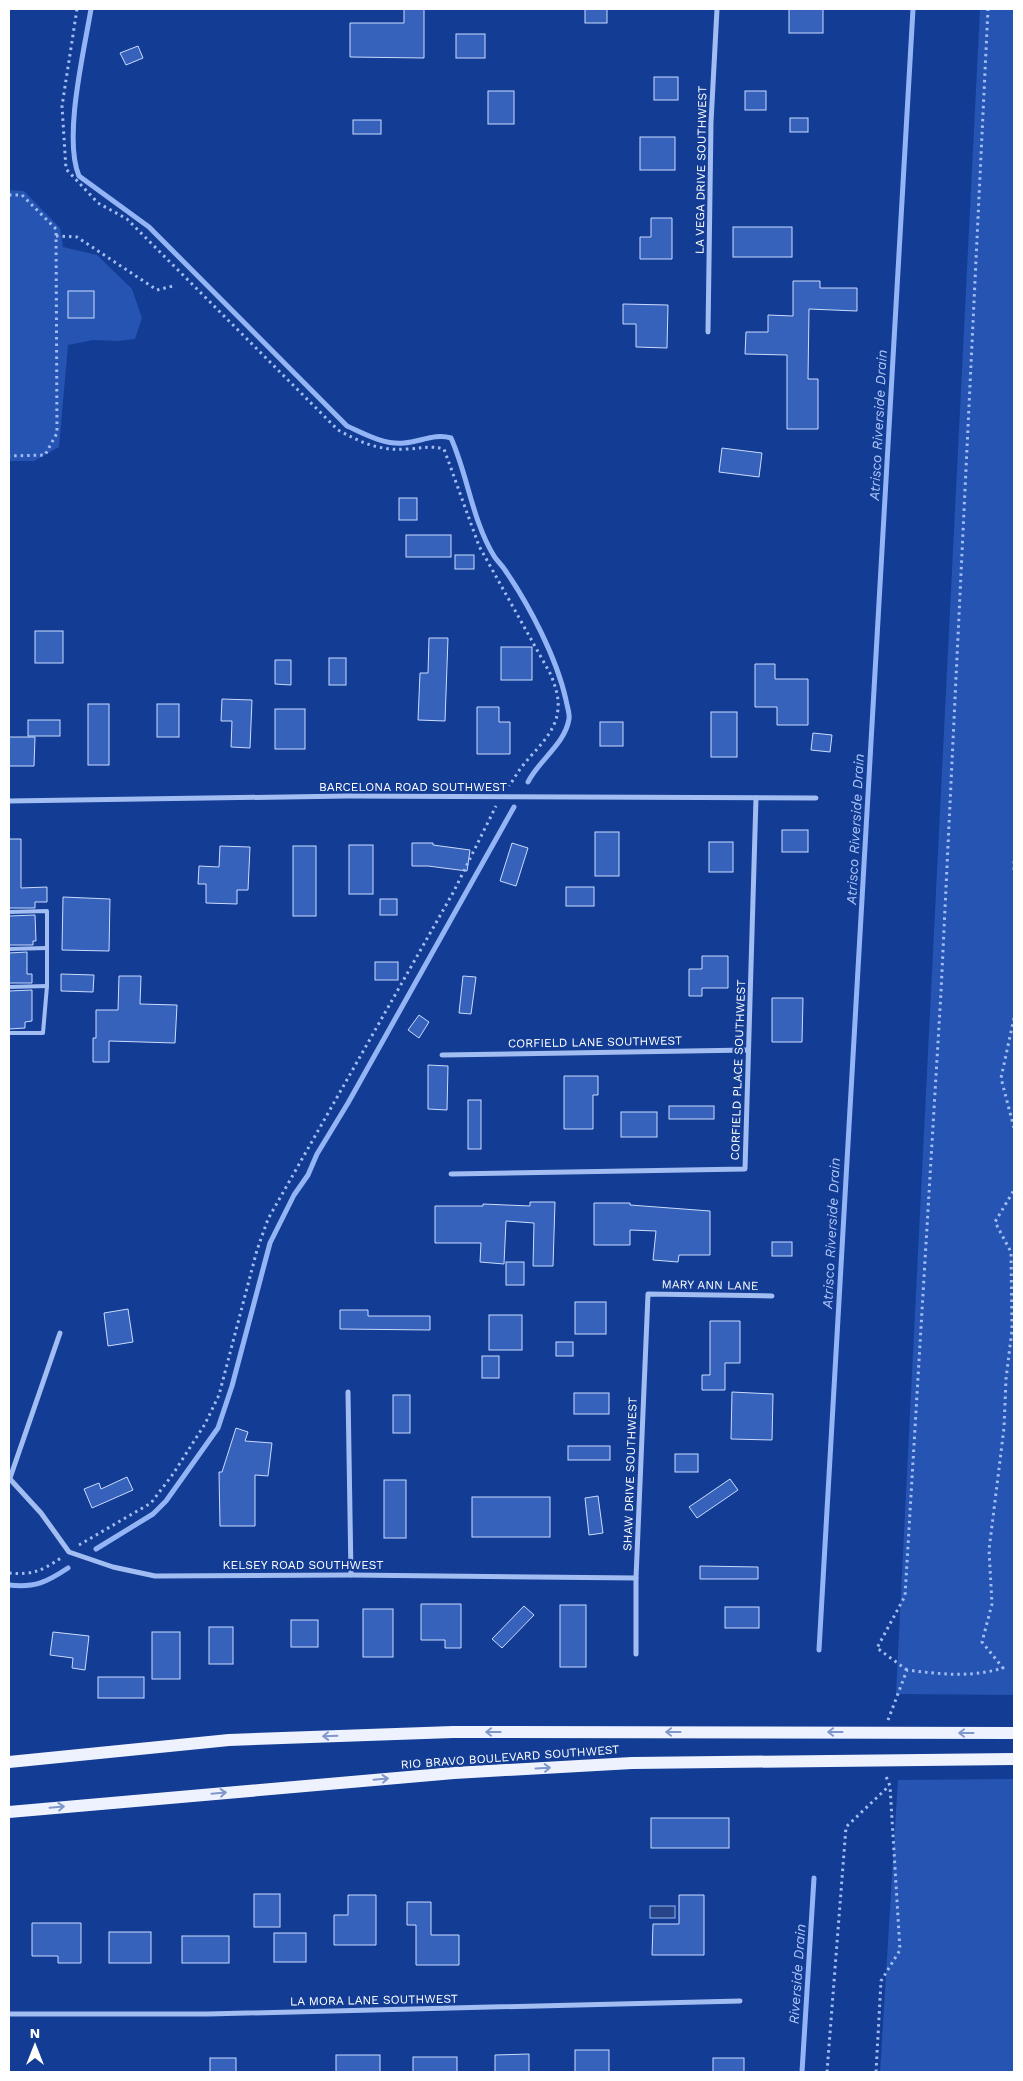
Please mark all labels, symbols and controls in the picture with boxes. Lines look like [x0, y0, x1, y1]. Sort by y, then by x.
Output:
street label: LA VEGA DRIVE SOUTHWEST [693, 86, 709, 254]
water label: Atrisco Riverside Drain [866, 349, 890, 502]
water label: Atrisco Riverside Drain [843, 753, 867, 906]
street label: BARCELONA ROAD SOUTHWEST [319, 780, 507, 794]
street label: CORFIELD PLACE SOUTHWEST [728, 979, 748, 1161]
street label: CORFIELD LANE SOUTHWEST [508, 1033, 682, 1051]
water label: Atrisco Riverside Drain [819, 1157, 843, 1310]
street label: MARY ANN LANE [661, 1277, 759, 1293]
street label: SHAW DRIVE SOUTHWEST [620, 1397, 640, 1551]
street label: KELSEY ROAD SOUTHWEST [223, 1558, 383, 1572]
one-way arrow [485, 1727, 501, 1737]
one-way arrow [665, 1727, 681, 1737]
one-way arrow [827, 1728, 843, 1737]
one-way arrow [958, 1728, 974, 1738]
one-way arrow [322, 1732, 338, 1741]
street label: RIO BRAVO BOULEVARD SOUTHWEST [400, 1742, 620, 1772]
one-way arrow [535, 1763, 551, 1772]
one-way arrow [373, 1774, 389, 1784]
one-way arrow [211, 1788, 227, 1798]
one-way arrow [49, 1803, 65, 1812]
water label: Riverside Drain [786, 1923, 808, 2025]
street label: LA MORA LANE SOUTHWEST [290, 1992, 458, 2008]
north arrow [10, 2021, 60, 2071]
text: N [30, 2025, 40, 2041]

